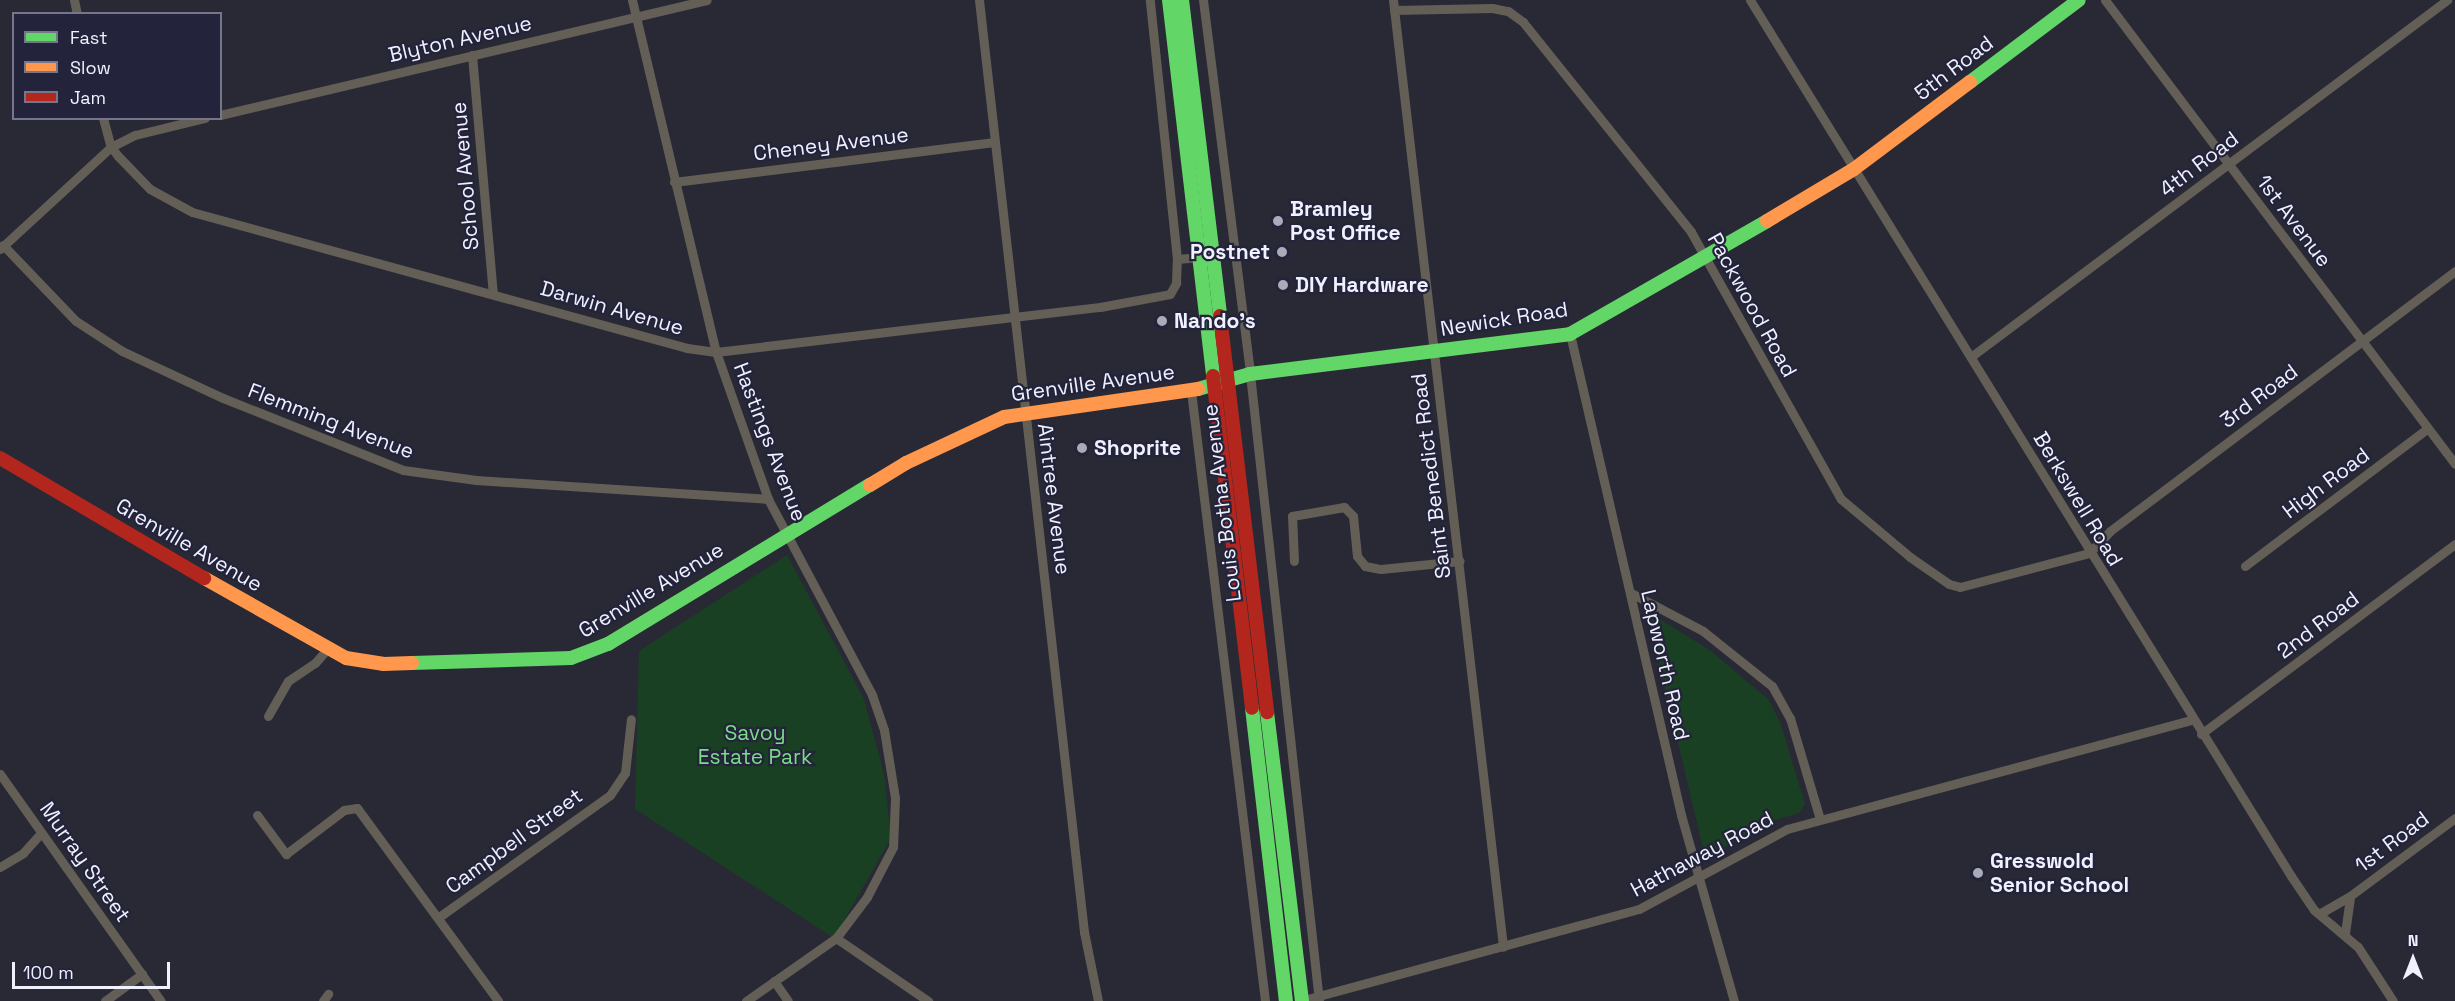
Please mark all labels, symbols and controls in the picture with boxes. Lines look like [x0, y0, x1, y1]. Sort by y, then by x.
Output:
street label: Blyton Avenue [386, 10, 534, 68]
legend [12, 12, 222, 120]
text: Fast [70, 26, 107, 49]
street label: 5th Road [1910, 30, 1998, 106]
text: Slow [70, 56, 111, 79]
text: Jam [70, 86, 106, 109]
street label: School Avenue [446, 101, 484, 251]
street label: Cheney Avenue [752, 122, 910, 166]
street label: 4th Road [2154, 126, 2244, 202]
street label: 1st Avenue [2251, 170, 2337, 272]
place label: Bramley Post Office [1290, 196, 1401, 246]
marker: Bramley Post Office [1271, 214, 1285, 228]
street label: Packwood Road [1702, 228, 1802, 382]
place label: Postnet [1190, 239, 1270, 265]
marker: Postnet [1275, 245, 1289, 259]
place label: DIY Hardware [1295, 272, 1429, 298]
street label: Darwin Avenue [537, 275, 687, 341]
marker: DIY Hardware [1276, 278, 1290, 292]
street label: Newick Road [1438, 296, 1570, 342]
place label: Nando's [1174, 308, 1256, 334]
marker: Nando's [1155, 314, 1169, 328]
street label: Hastings Avenue [728, 359, 812, 525]
street label: Grenville Avenue [1009, 359, 1177, 407]
street label: 3rd Road [2215, 359, 2303, 433]
street label: Saint Benedict Road [1406, 372, 1456, 580]
street label: Flemming Avenue [244, 378, 418, 464]
street label: Louis Botha Avenue [1197, 402, 1247, 604]
street label: Aintree Avenue [1032, 422, 1076, 576]
street label: Berkswell Road [2028, 427, 2128, 571]
place label: Shoprite [1094, 435, 1181, 461]
marker: Shoprite [1075, 441, 1089, 455]
street label: High Road [2278, 442, 2374, 524]
street label: Grenville Avenue [111, 493, 267, 597]
street label: Grenville Avenue [574, 537, 728, 643]
street label: 2nd Road [2272, 586, 2364, 664]
street label: Lapworth Road [1635, 587, 1695, 743]
park label: Savoy Estate Park [698, 720, 812, 770]
street label: Campbell Street [441, 783, 587, 899]
street label: Murray Street [34, 797, 136, 927]
street label: Hathaway Road [1626, 806, 1778, 902]
street label: 1st Road [2350, 806, 2434, 878]
place label: Gresswold Senior School [1990, 848, 2129, 898]
marker: Gresswold Senior School [1971, 866, 1985, 880]
north arrow [2383, 929, 2443, 989]
text: N [2408, 930, 2418, 951]
scale bar [15, 950, 172, 988]
text: 100 m [23, 961, 74, 984]

